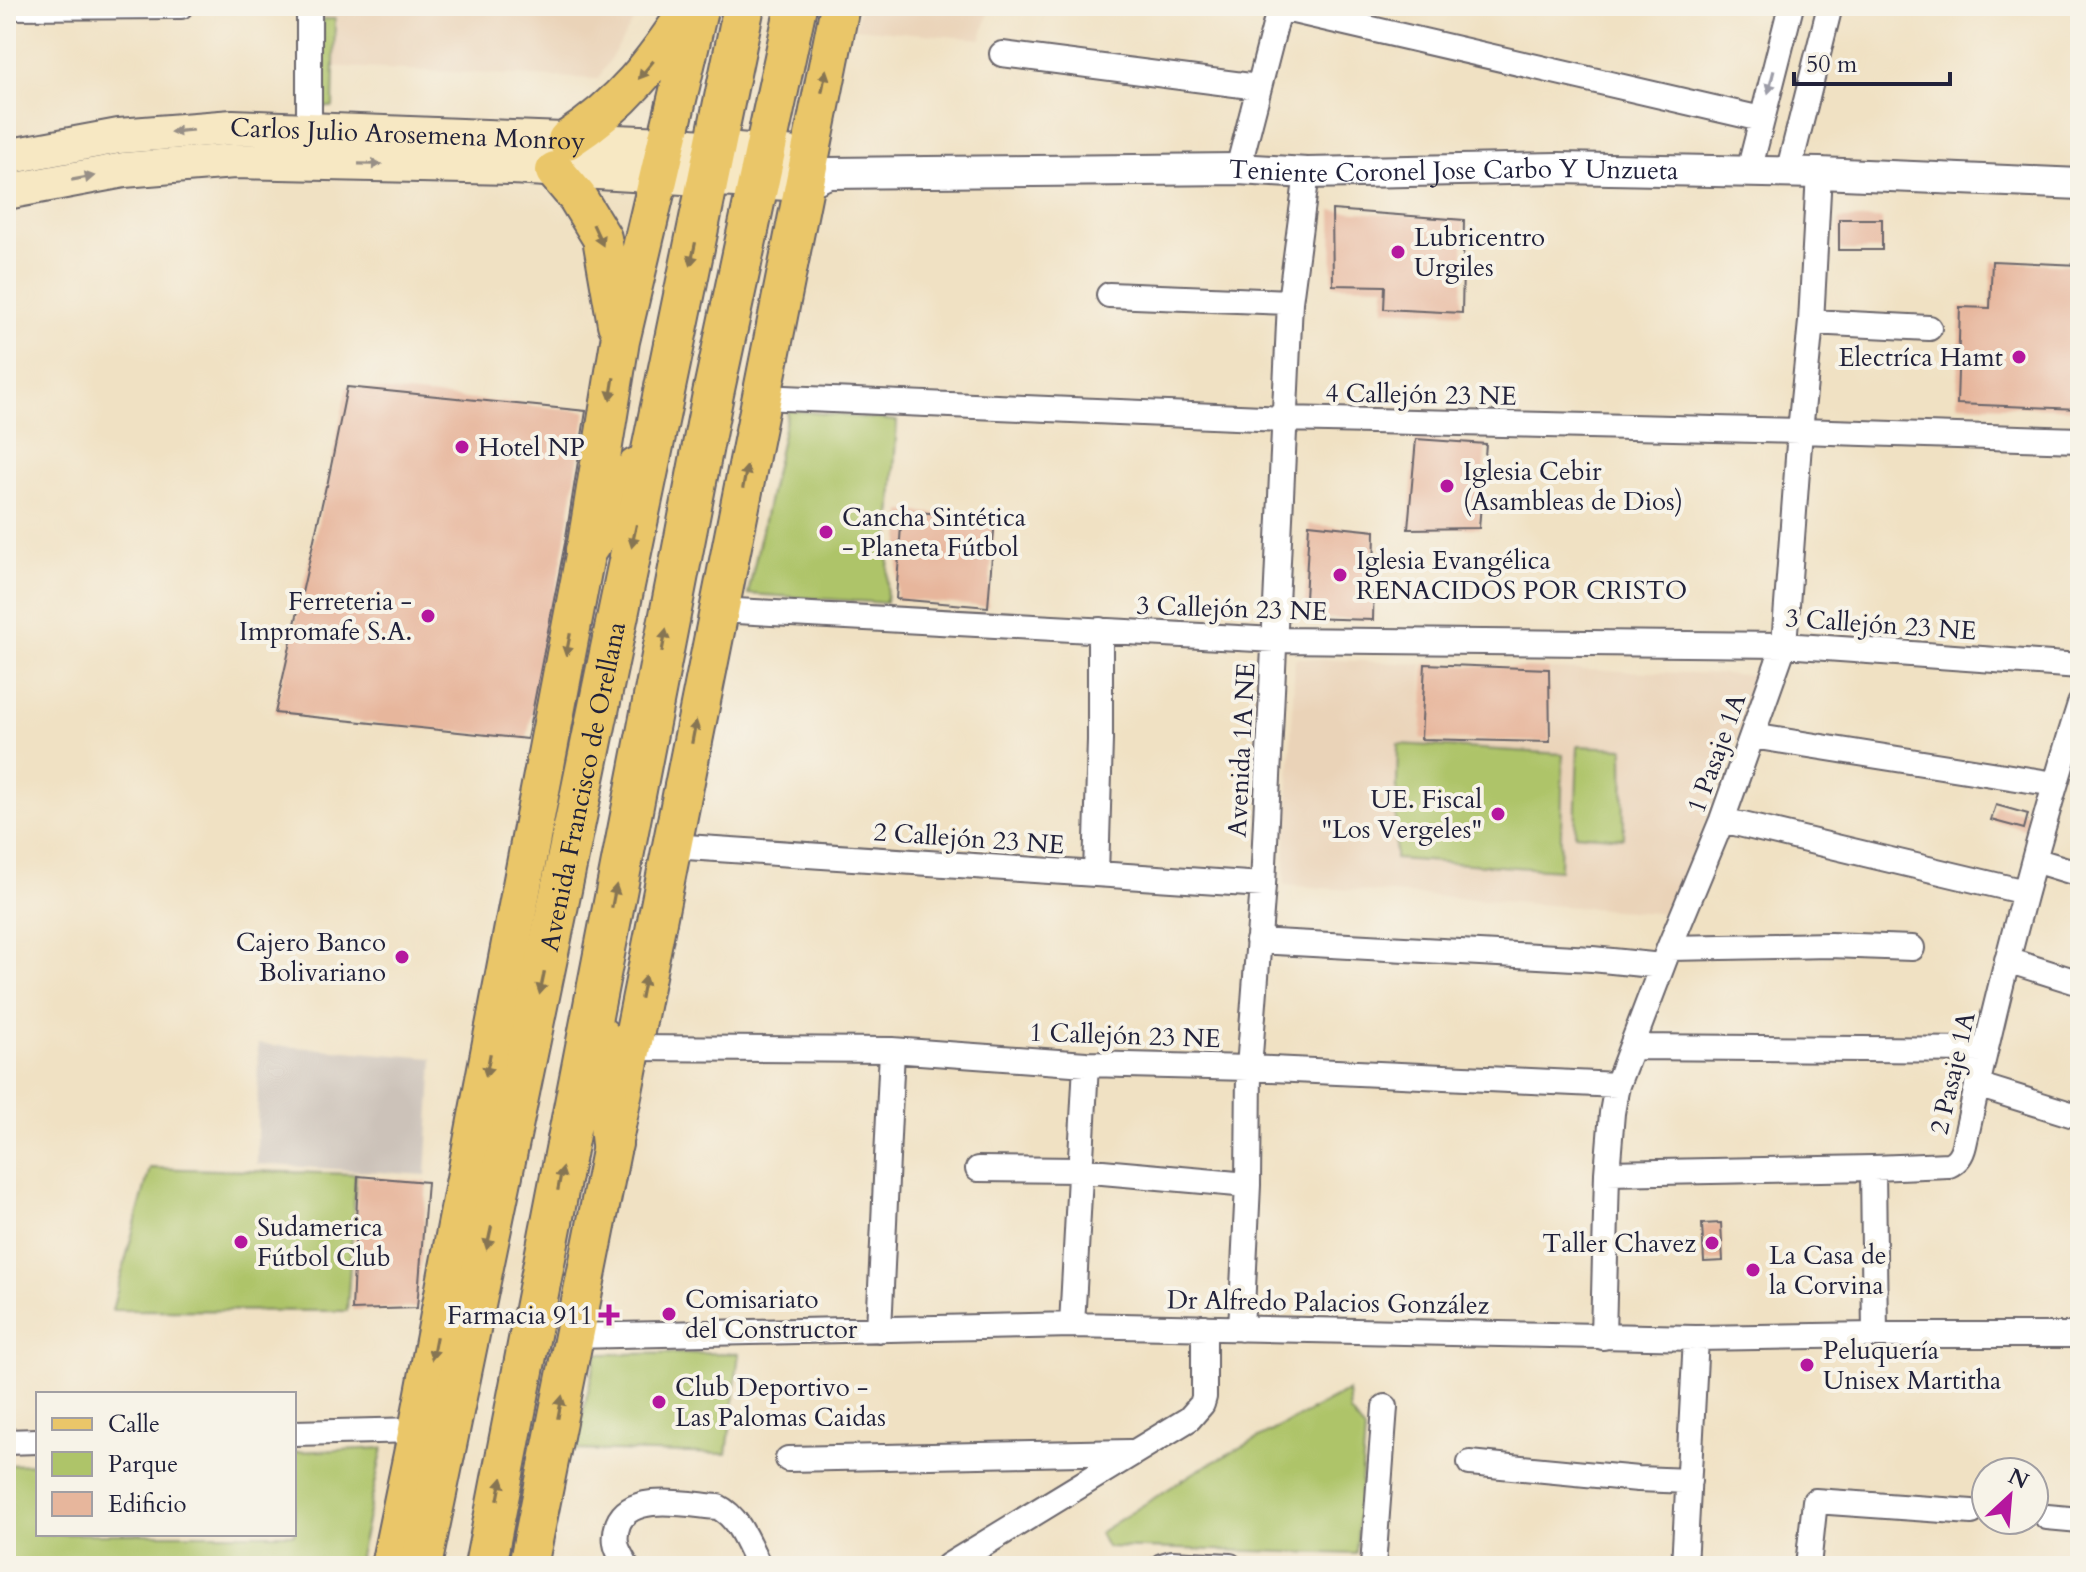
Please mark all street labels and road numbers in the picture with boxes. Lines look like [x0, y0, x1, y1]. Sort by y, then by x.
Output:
street label: Carlos Julio Arosemena Monroy [229, 110, 586, 159]
street label: Teniente Coronel Jose Carbo Y Unzueta [1228, 151, 1679, 191]
street label: 4 Callejón 23 NE [1325, 375, 1517, 414]
street label: 3 Callejón 23 NE [1136, 588, 1328, 629]
street label: 3 Callejón 23 NE [1784, 600, 1978, 649]
street label: Avenida Francisco de Orellana [532, 619, 634, 955]
street label: Avenida 1A NE [1219, 662, 1264, 838]
street label: 1 Pasaje 1A [1679, 688, 1754, 818]
street label: 2 Callejón 23 NE [872, 814, 1066, 863]
street label: 2 Pasaje 1A [1921, 1008, 1984, 1138]
street label: 1 Callejón 23 NE [1029, 1015, 1221, 1056]
street label: Dr Alfredo Palacios González [1166, 1282, 1490, 1323]

